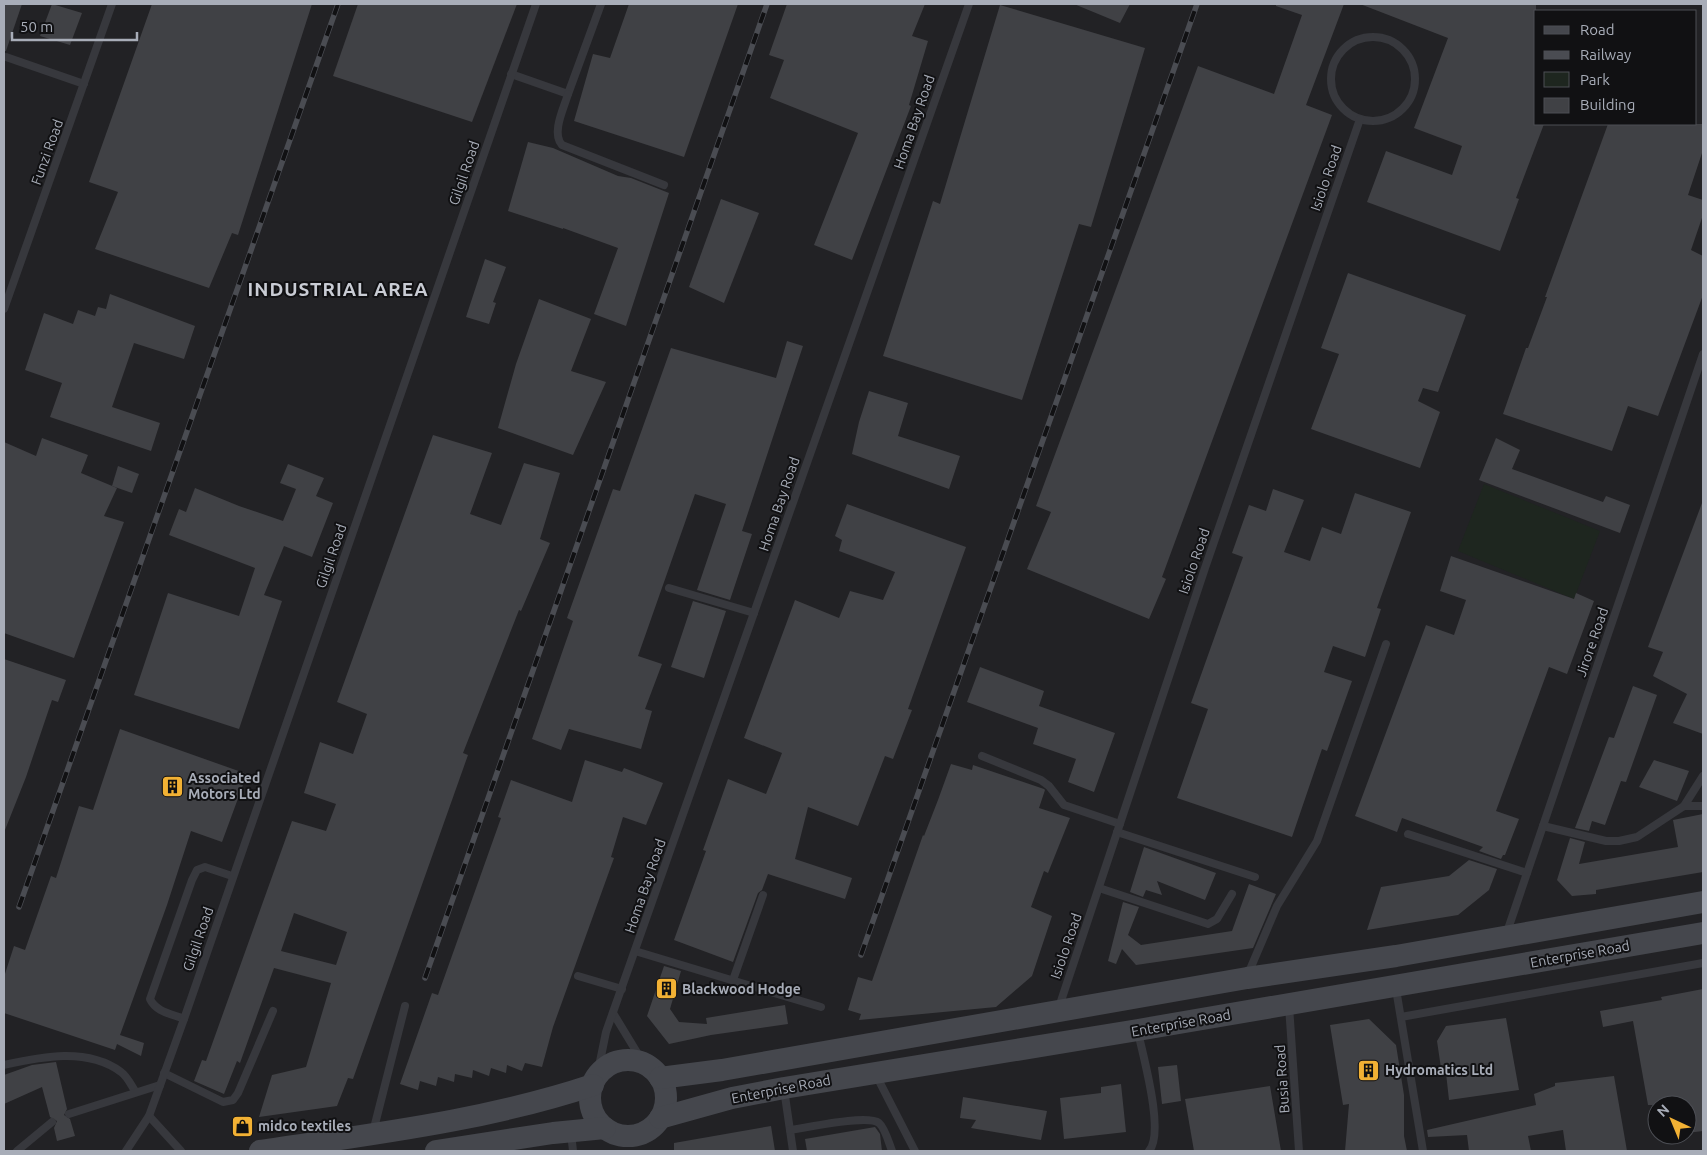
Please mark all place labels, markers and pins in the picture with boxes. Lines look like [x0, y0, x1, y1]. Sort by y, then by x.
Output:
place label: Associated Motors Ltd [188, 770, 261, 802]
building icon: Associated Motors Ltd [160, 774, 184, 798]
building icon: Blackwood Hodge [654, 977, 678, 1001]
place label: Blackwood Hodge [682, 981, 801, 997]
building icon: Hydromatics Ltd [1357, 1058, 1381, 1082]
place label: Hydromatics Ltd [1385, 1062, 1493, 1078]
shop icon: midco textiles [230, 1114, 254, 1138]
place label: midco textiles [258, 1118, 351, 1134]

